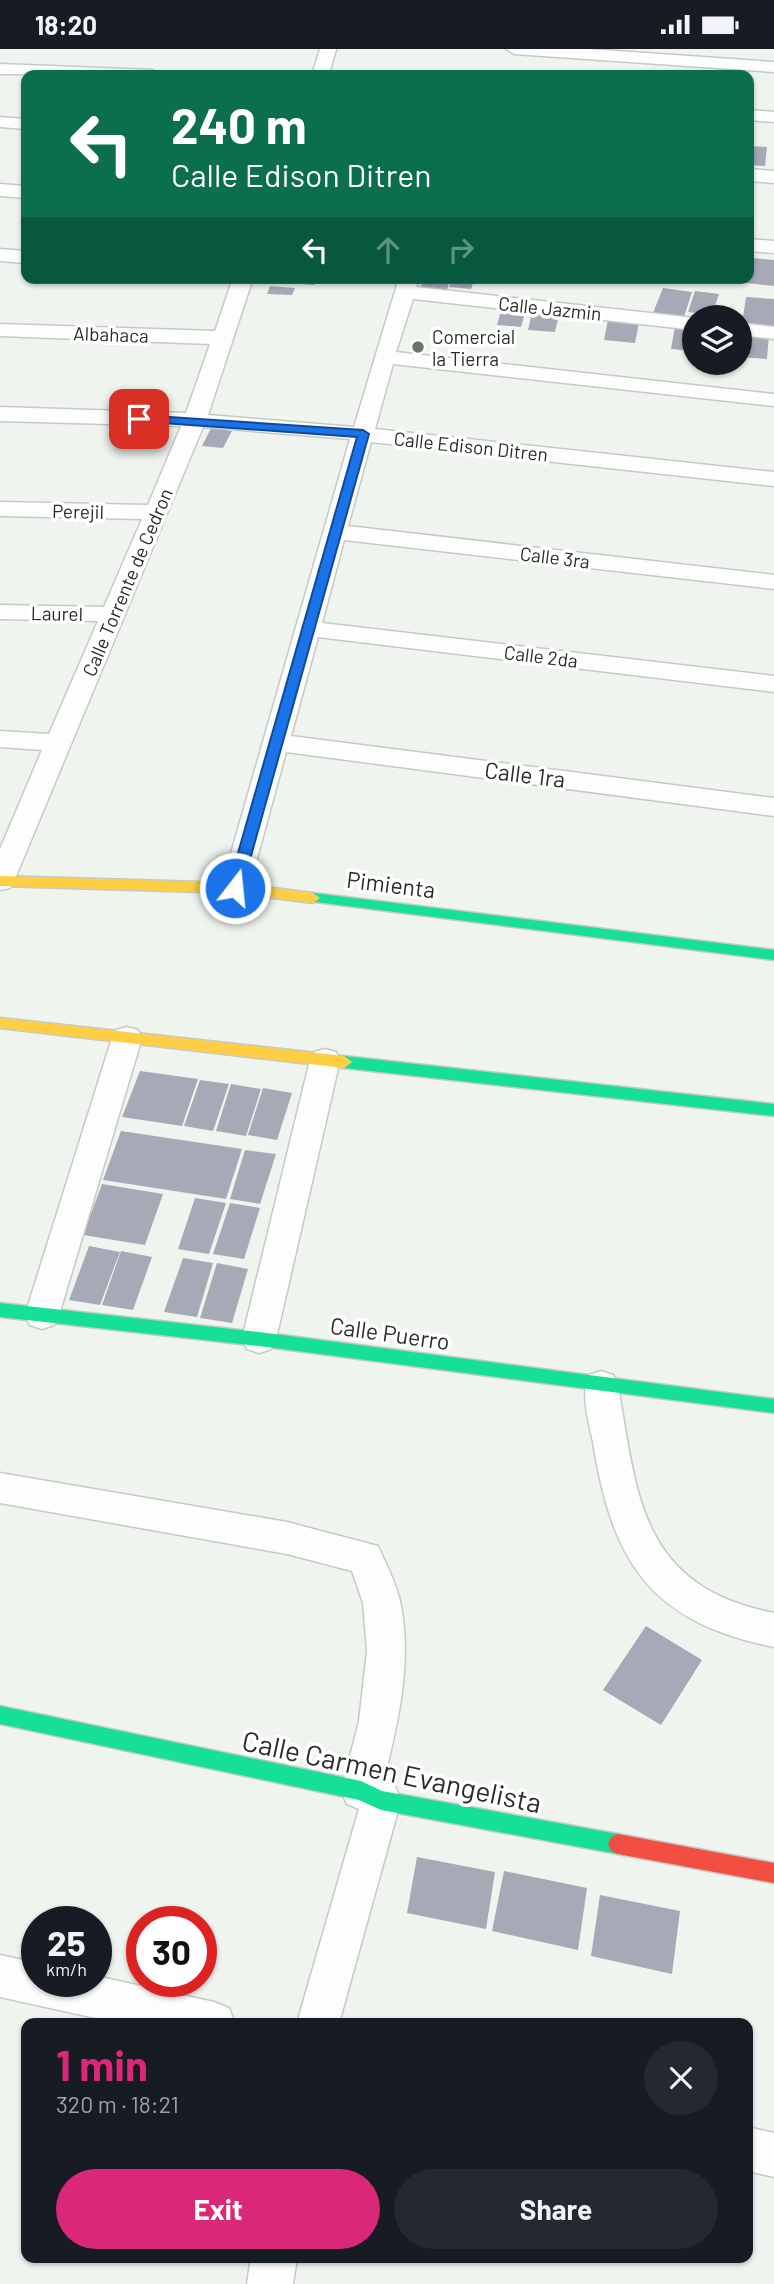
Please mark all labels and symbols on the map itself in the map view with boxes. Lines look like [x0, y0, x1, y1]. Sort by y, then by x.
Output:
street label: Calle Jazmin [497, 291, 603, 325]
street label: Albahaca [73, 321, 149, 347]
place label: Comercial la Tierra [432, 325, 515, 370]
marker: Comercial la Tierra [410, 339, 426, 355]
pin [109, 389, 169, 449]
street label: Calle Edison Ditren [393, 426, 549, 466]
street label: Calle Torrente de Cedron [77, 485, 177, 679]
street label: Perejil [52, 499, 104, 523]
street label: Calle 3ra [519, 541, 591, 573]
street label: Laurel [31, 601, 83, 625]
street label: Calle 2da [503, 640, 579, 672]
street label: Calle 1ra [483, 755, 567, 793]
position arrow [198, 851, 272, 925]
street label: Pimienta [345, 865, 437, 903]
street label: Calle Puerro [328, 1311, 452, 1355]
street label: Calle Carmen Evangelista [239, 1723, 545, 1819]
speed limit sign: 30 [126, 1906, 217, 1997]

